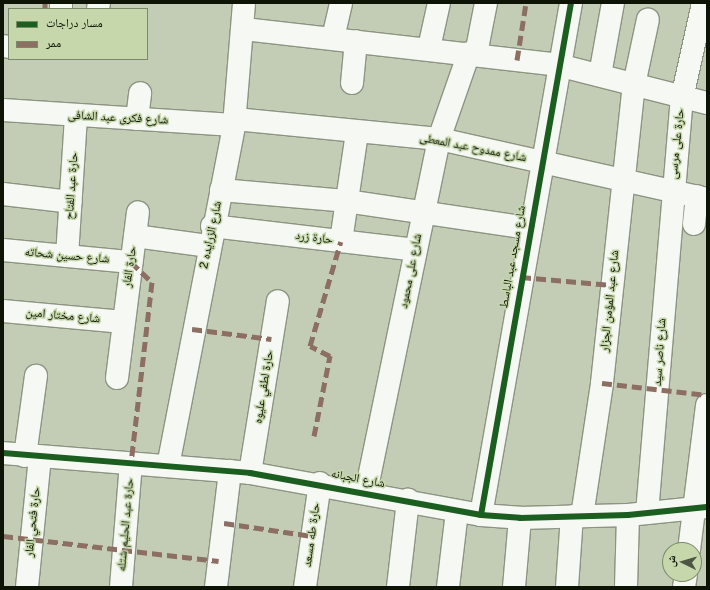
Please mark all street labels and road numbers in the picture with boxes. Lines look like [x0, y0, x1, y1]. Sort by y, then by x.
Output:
street label: شارع فكرى عبد الشافى [67, 108, 169, 128]
street label: حارة على مرسى [666, 108, 688, 180]
street label: شارع ممدوح عبد المعطى [418, 131, 528, 165]
street label: حارة عبد الفتاح [62, 152, 82, 220]
street label: شارع الزرايده 2 [197, 200, 225, 270]
street label: شارع مسجد عبد الباسط [497, 204, 529, 310]
street label: حارة زرد [294, 229, 334, 247]
street label: شارع على محمود [397, 232, 425, 310]
street label: شارع حسين شحاته [24, 245, 110, 267]
street label: حارة الفار [120, 246, 140, 288]
street label: شارع عبد المؤمن الجزار [597, 249, 623, 353]
street label: شارع مختار امين [25, 306, 101, 326]
street label: شارع ناصر سيد [650, 318, 670, 386]
street label: حارة لطفي عليوه [251, 349, 277, 425]
street label: شارع الجبانه [330, 467, 386, 491]
street label: حارة عبد الحليم شتله [115, 478, 137, 572]
street label: حارة فتحي الفار [22, 486, 44, 558]
street label: حارة طه مسعد [300, 502, 324, 568]

